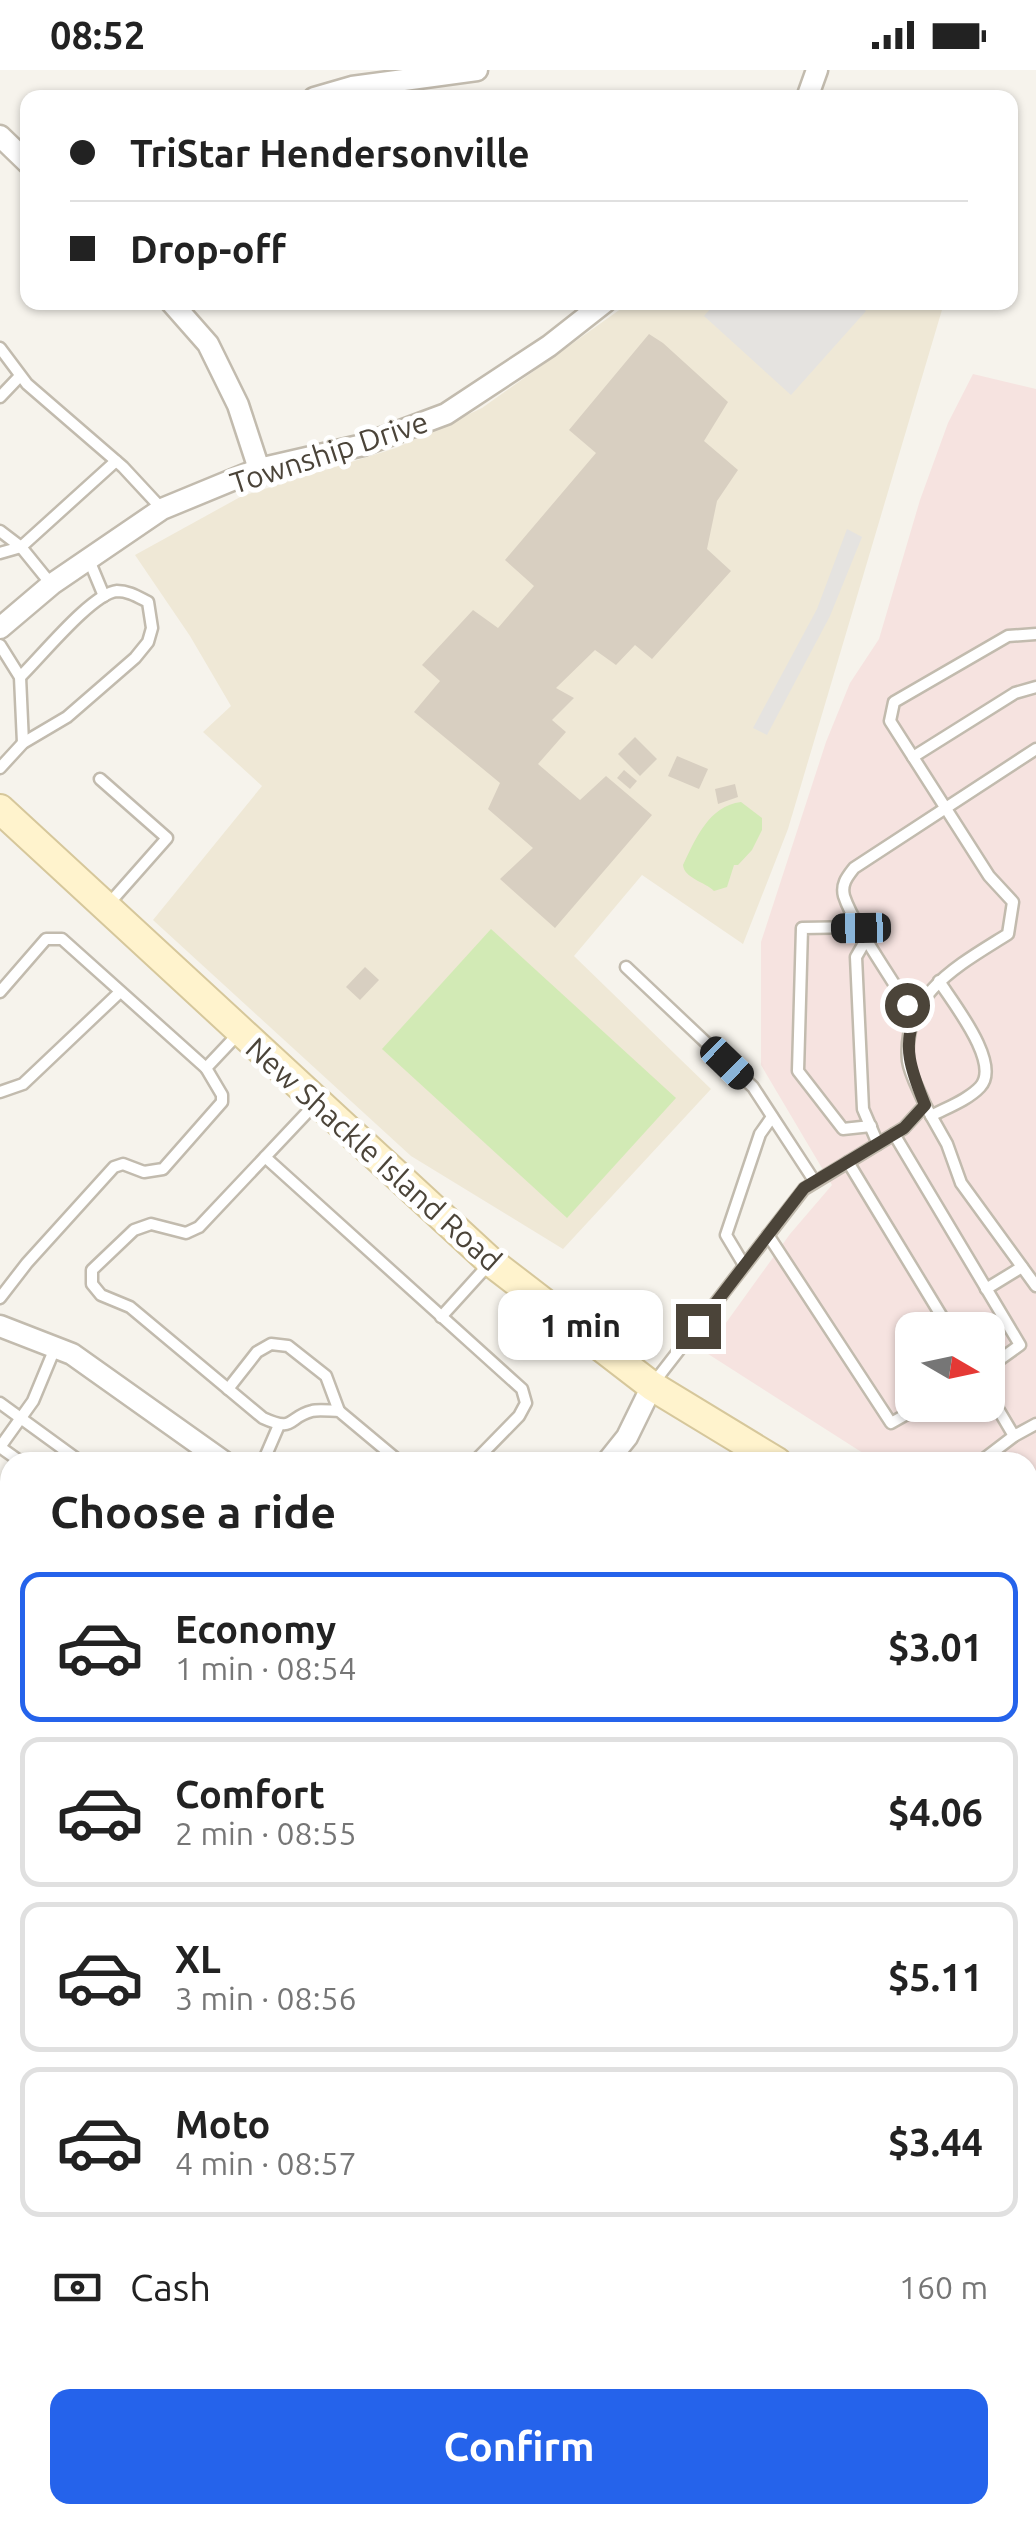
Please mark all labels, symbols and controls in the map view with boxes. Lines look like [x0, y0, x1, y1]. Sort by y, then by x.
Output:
text: 08:52 [50, 14, 145, 56]
text: TriStar Hendersonville [130, 132, 530, 174]
text: Drop-off [130, 228, 286, 270]
street label: Township Drive [226, 404, 432, 500]
car [831, 912, 891, 944]
route start [885, 983, 930, 1028]
street label: New Shackle Island Road [239, 1030, 509, 1278]
car [695, 1031, 759, 1095]
callout: 1 min [498, 1291, 663, 1361]
route end [676, 1304, 721, 1349]
text: 1 min [540, 1307, 621, 1343]
north arrow [895, 1312, 1005, 1422]
map controls [895, 1312, 1005, 1422]
text: Choose a ride [50, 1486, 336, 1537]
icon: car [55, 1602, 145, 1692]
text: Economy [175, 1608, 336, 1650]
text: $3.01 [888, 1626, 983, 1668]
text: 1 min · 08:54 [175, 1650, 357, 1686]
icon: car [55, 1767, 145, 1857]
text: Comfort [175, 1773, 325, 1815]
text: $4.06 [888, 1791, 983, 1833]
text: 2 min · 08:55 [175, 1815, 357, 1851]
icon: car [55, 1932, 145, 2022]
text: XL [175, 1938, 221, 1980]
text: $5.11 [888, 1956, 983, 1998]
text: 3 min · 08:56 [175, 1980, 357, 2016]
icon: car [55, 2097, 145, 2187]
text: Moto [175, 2103, 270, 2145]
text: $3.44 [888, 2121, 983, 2163]
text: 4 min · 08:57 [175, 2145, 357, 2181]
icon: cash [50, 2260, 105, 2315]
text: Cash [130, 2266, 211, 2308]
text: 160 m [899, 2269, 988, 2305]
button: Confirm [50, 2389, 988, 2504]

